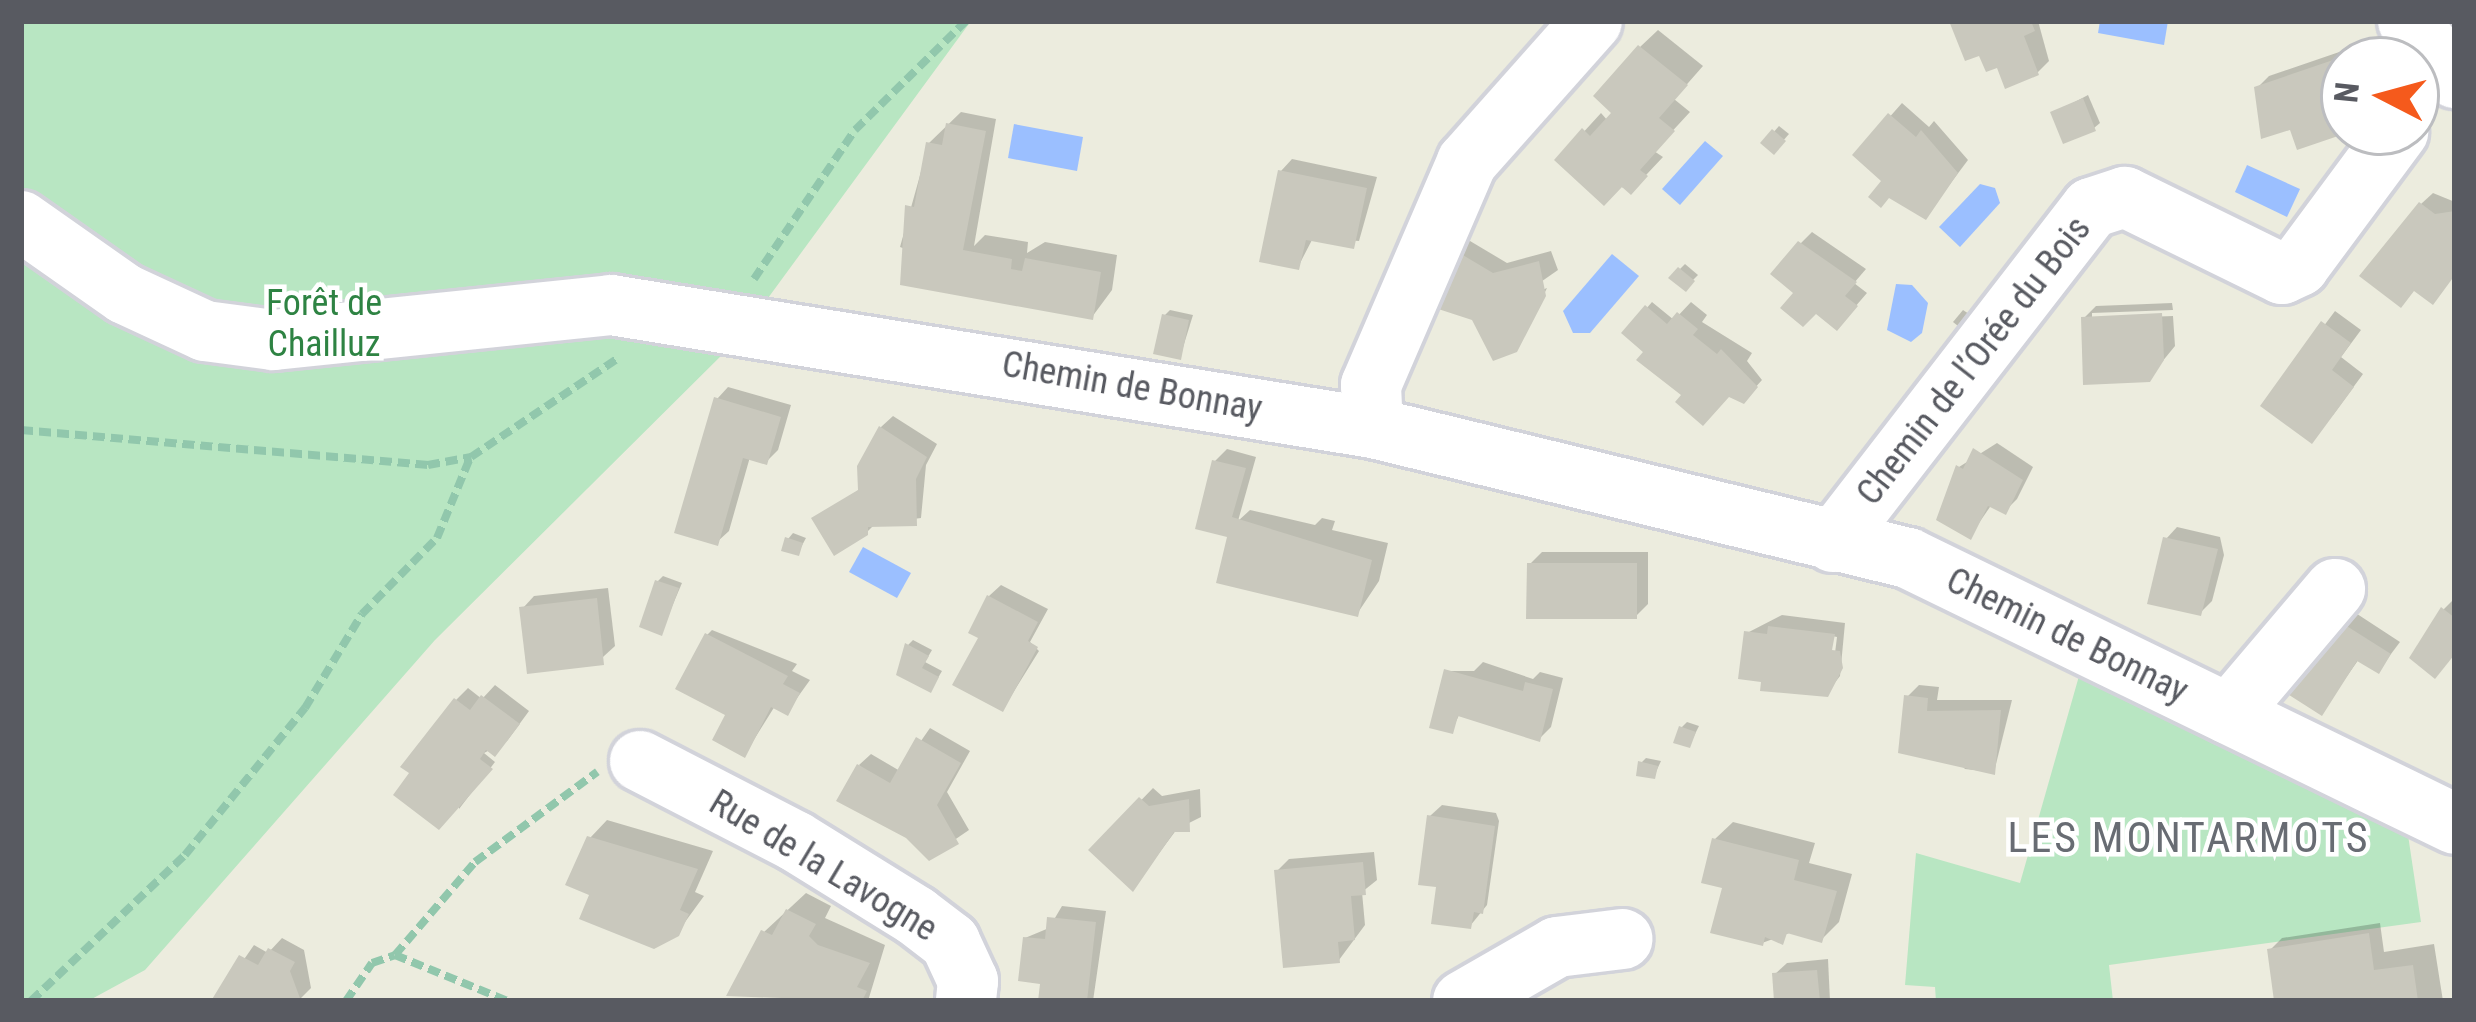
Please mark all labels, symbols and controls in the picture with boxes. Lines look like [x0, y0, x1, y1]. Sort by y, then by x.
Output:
north arrow [2320, 36, 2440, 156]
text: N [2326, 80, 2367, 105]
street label: Chemin de l’Orée du Bois [1848, 208, 2100, 514]
park label: Forêt de Chailluz [266, 281, 382, 366]
street label: Chemin de Bonnay [999, 343, 1265, 431]
street label: Chemin de Bonnay [1939, 559, 2195, 713]
street label: Rue de la Lavogne [701, 781, 945, 951]
district label: LES MONTARMOTS [2007, 813, 2371, 863]

